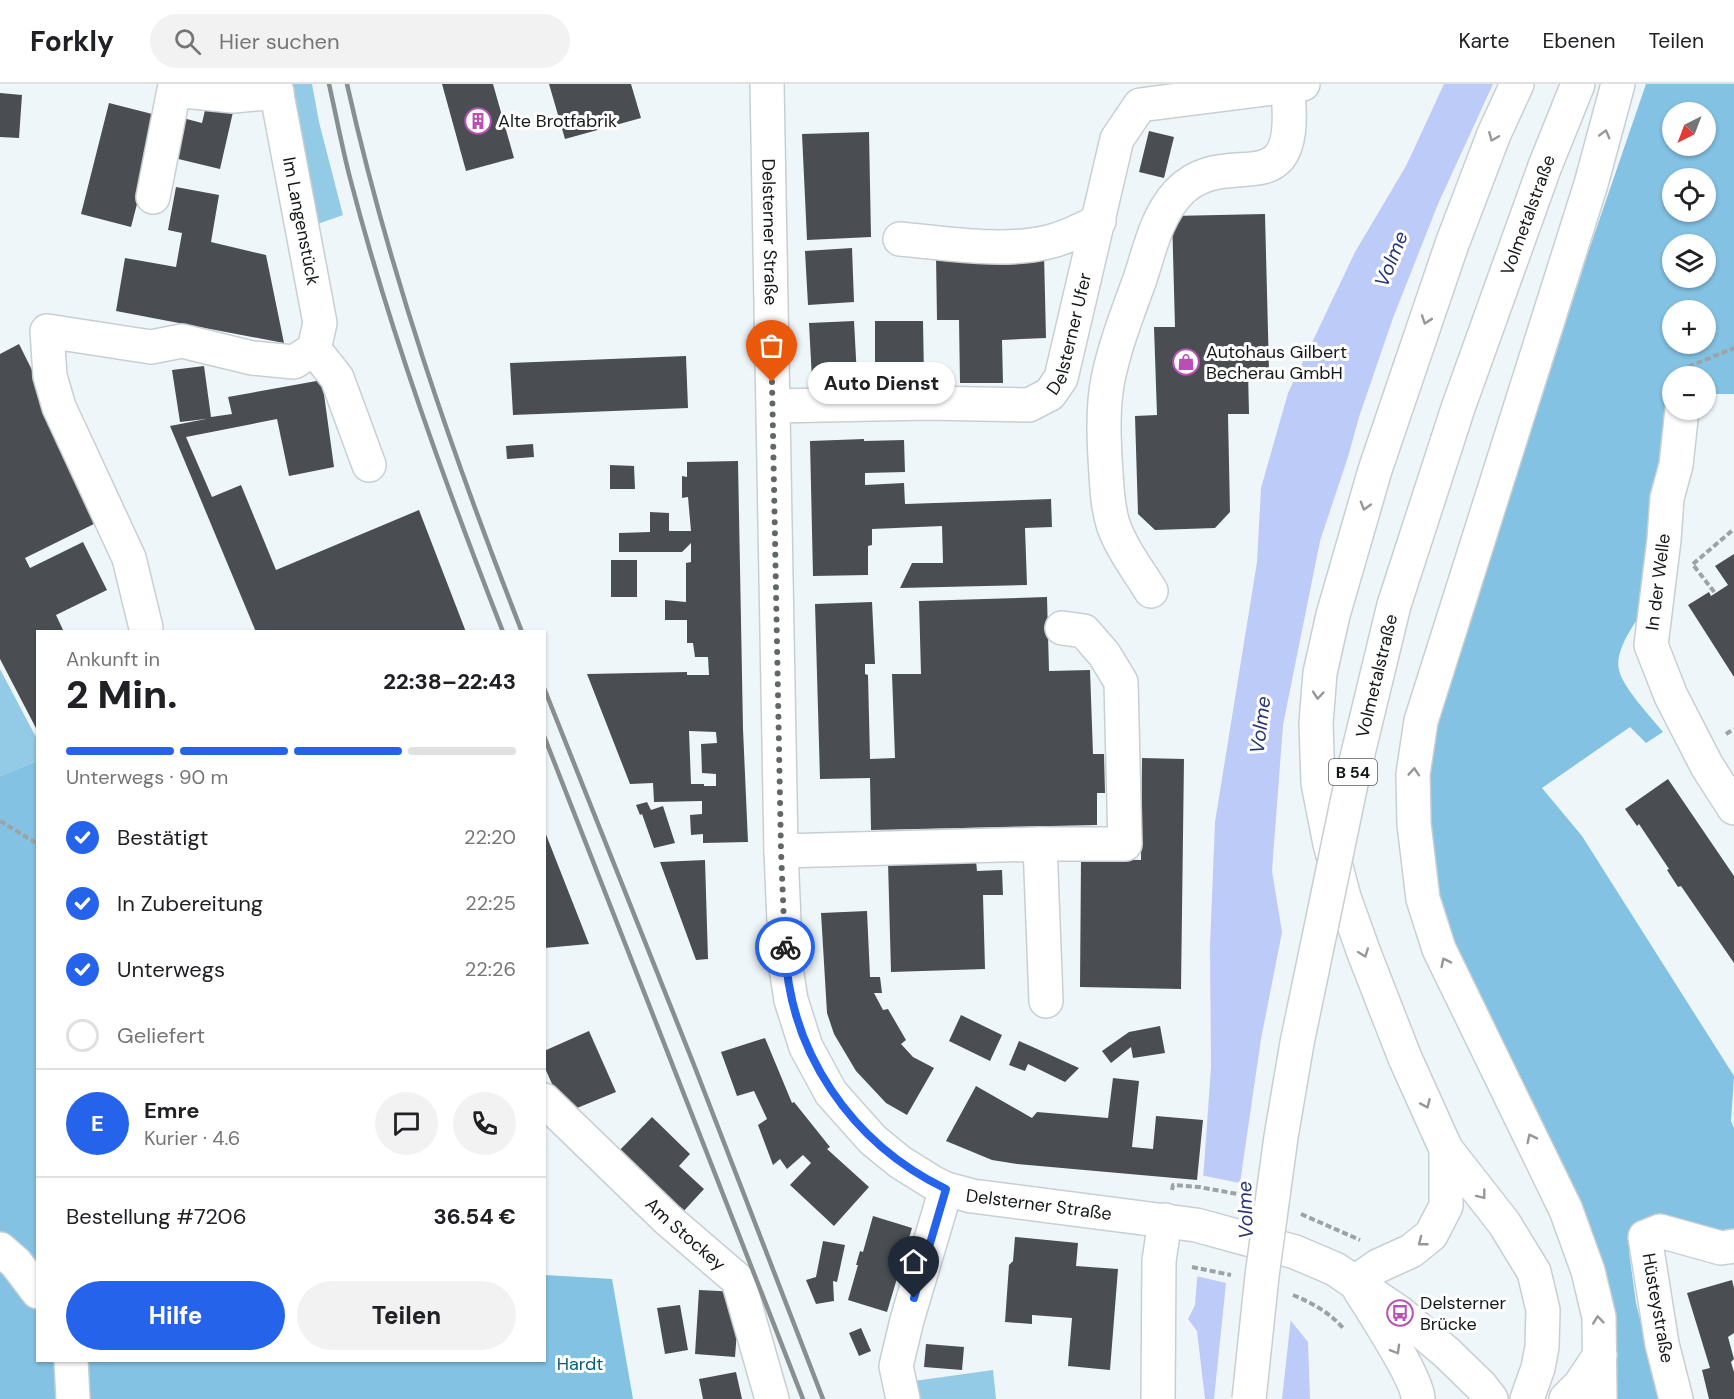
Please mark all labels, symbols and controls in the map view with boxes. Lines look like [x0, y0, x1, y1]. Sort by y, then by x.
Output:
search box [150, 14, 570, 68]
text: Forkly [30, 23, 114, 60]
icon: search [171, 25, 204, 58]
text: Hier suchen [219, 27, 340, 56]
text: Karte [1459, 27, 1509, 55]
text: Ebenen [1542, 27, 1615, 55]
text: Teilen [1648, 27, 1704, 55]
north arrow [1662, 102, 1716, 156]
map controls [1662, 102, 1716, 420]
building icon: Alte Brotfabrik [463, 106, 493, 136]
place label: Alte Brotfabrik [498, 109, 617, 133]
one-way arrow [1597, 129, 1610, 139]
one-way arrow [1488, 131, 1500, 142]
street label: Volmetalstraße [1495, 152, 1561, 278]
street label: Im Langenstück [277, 155, 325, 287]
street label: Delsterner Straße [756, 158, 783, 306]
button: locate [1662, 168, 1716, 222]
water label: Volme [1368, 227, 1414, 291]
button: layers [1662, 234, 1716, 288]
street label: Delsterner Ufer [1041, 270, 1097, 400]
button: + [1662, 300, 1716, 354]
one-way arrow [1421, 315, 1433, 325]
pin [746, 320, 797, 382]
icon: bag [755, 329, 788, 362]
place label: Autohaus Gilbert Becherau GmbH [1206, 340, 1347, 385]
shop icon: Autohaus Gilbert Becherau GmbH [1171, 347, 1201, 377]
callout: Auto Dienst [808, 361, 955, 403]
button: − [1662, 366, 1716, 420]
text: Auto Dienst [824, 370, 939, 396]
one-way arrow [1360, 500, 1372, 510]
street label: In der Welle [1640, 532, 1676, 632]
street label: Volmetalstraße [1350, 612, 1403, 740]
text: Ankunft in [66, 646, 160, 672]
text: 22:38–22:43 [383, 667, 516, 696]
text: 2 Min. [66, 669, 177, 720]
one-way arrow [1312, 690, 1325, 699]
water label: Volme [1244, 695, 1276, 755]
road number: B 54 [1329, 759, 1377, 785]
text: Unterwegs · 90 m [66, 764, 228, 790]
one-way arrow [1408, 767, 1421, 776]
icon: check [66, 821, 99, 854]
text: Bestätigt [117, 823, 208, 852]
text: 22:20 [464, 824, 516, 850]
icon: check [66, 887, 99, 920]
text: In Zubereitung [117, 889, 263, 918]
text: 22:25 [465, 890, 516, 916]
courier [755, 917, 815, 977]
icon: bike [769, 931, 802, 964]
one-way arrow [1356, 947, 1369, 957]
icon: check [66, 953, 99, 986]
text: Unterwegs [117, 955, 225, 984]
text: 22:26 [465, 956, 516, 982]
one-way arrow [1441, 958, 1453, 969]
text: Geliefert [117, 1021, 205, 1050]
button: chat [375, 1092, 438, 1155]
button: phone [453, 1092, 516, 1155]
text: Emre [144, 1096, 200, 1125]
one-way arrow [1418, 1097, 1430, 1108]
text: E [91, 1109, 104, 1138]
text: Kurier · 4.6 [144, 1125, 240, 1151]
one-way arrow [1526, 1133, 1538, 1144]
water label: Volme [1231, 1181, 1259, 1239]
street label: Delsterner Straße [965, 1183, 1113, 1226]
one-way arrow [1475, 1189, 1486, 1200]
street label: Am Stockey [640, 1192, 731, 1276]
text: Bestellung #7206 [66, 1202, 247, 1231]
text: 36.54 € [433, 1202, 516, 1231]
one-way arrow [1418, 1235, 1429, 1246]
pin [888, 1236, 939, 1298]
icon: home [897, 1245, 930, 1278]
street label: Hüsteystraße [1637, 1251, 1679, 1365]
button: Hilfe [66, 1281, 285, 1350]
button: Teilen [297, 1281, 516, 1350]
place label: Delsterner Brücke [1420, 1291, 1507, 1336]
bus stop icon: Delsterner Brücke [1385, 1298, 1415, 1328]
one-way arrow [1592, 1315, 1605, 1324]
one-way arrow [1388, 1344, 1400, 1354]
park label: Hardt [557, 1352, 603, 1376]

